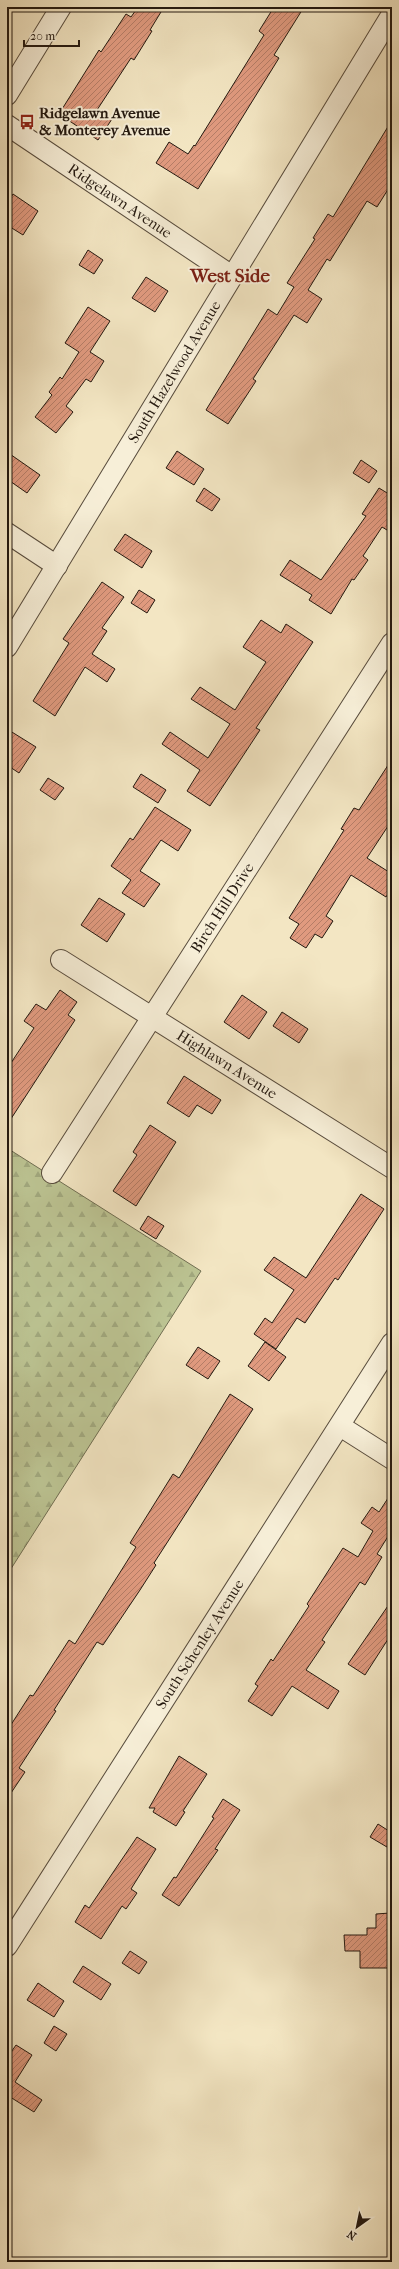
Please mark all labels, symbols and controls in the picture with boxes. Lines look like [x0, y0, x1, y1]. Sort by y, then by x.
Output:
scale bar [24, 22, 79, 48]
text: 20 m [30, 29, 55, 43]
place label: Ridgelawn Avenue & Monterey Avenue [39, 104, 171, 139]
bus stop icon: Ridgelawn Avenue & Monterey Avenue [18, 113, 36, 131]
street label: Ridgelawn Avenue [65, 160, 176, 242]
district label: West Side [189, 265, 270, 287]
street label: South Hazelwood Avenue [124, 297, 225, 446]
street label: Birch Hill Drive [187, 859, 258, 956]
street label: Highlawn Avenue [173, 1026, 281, 1103]
street label: South Schenley Avenue [152, 1576, 248, 1712]
north arrow [337, 2207, 377, 2247]
text: N [344, 2227, 359, 2243]

